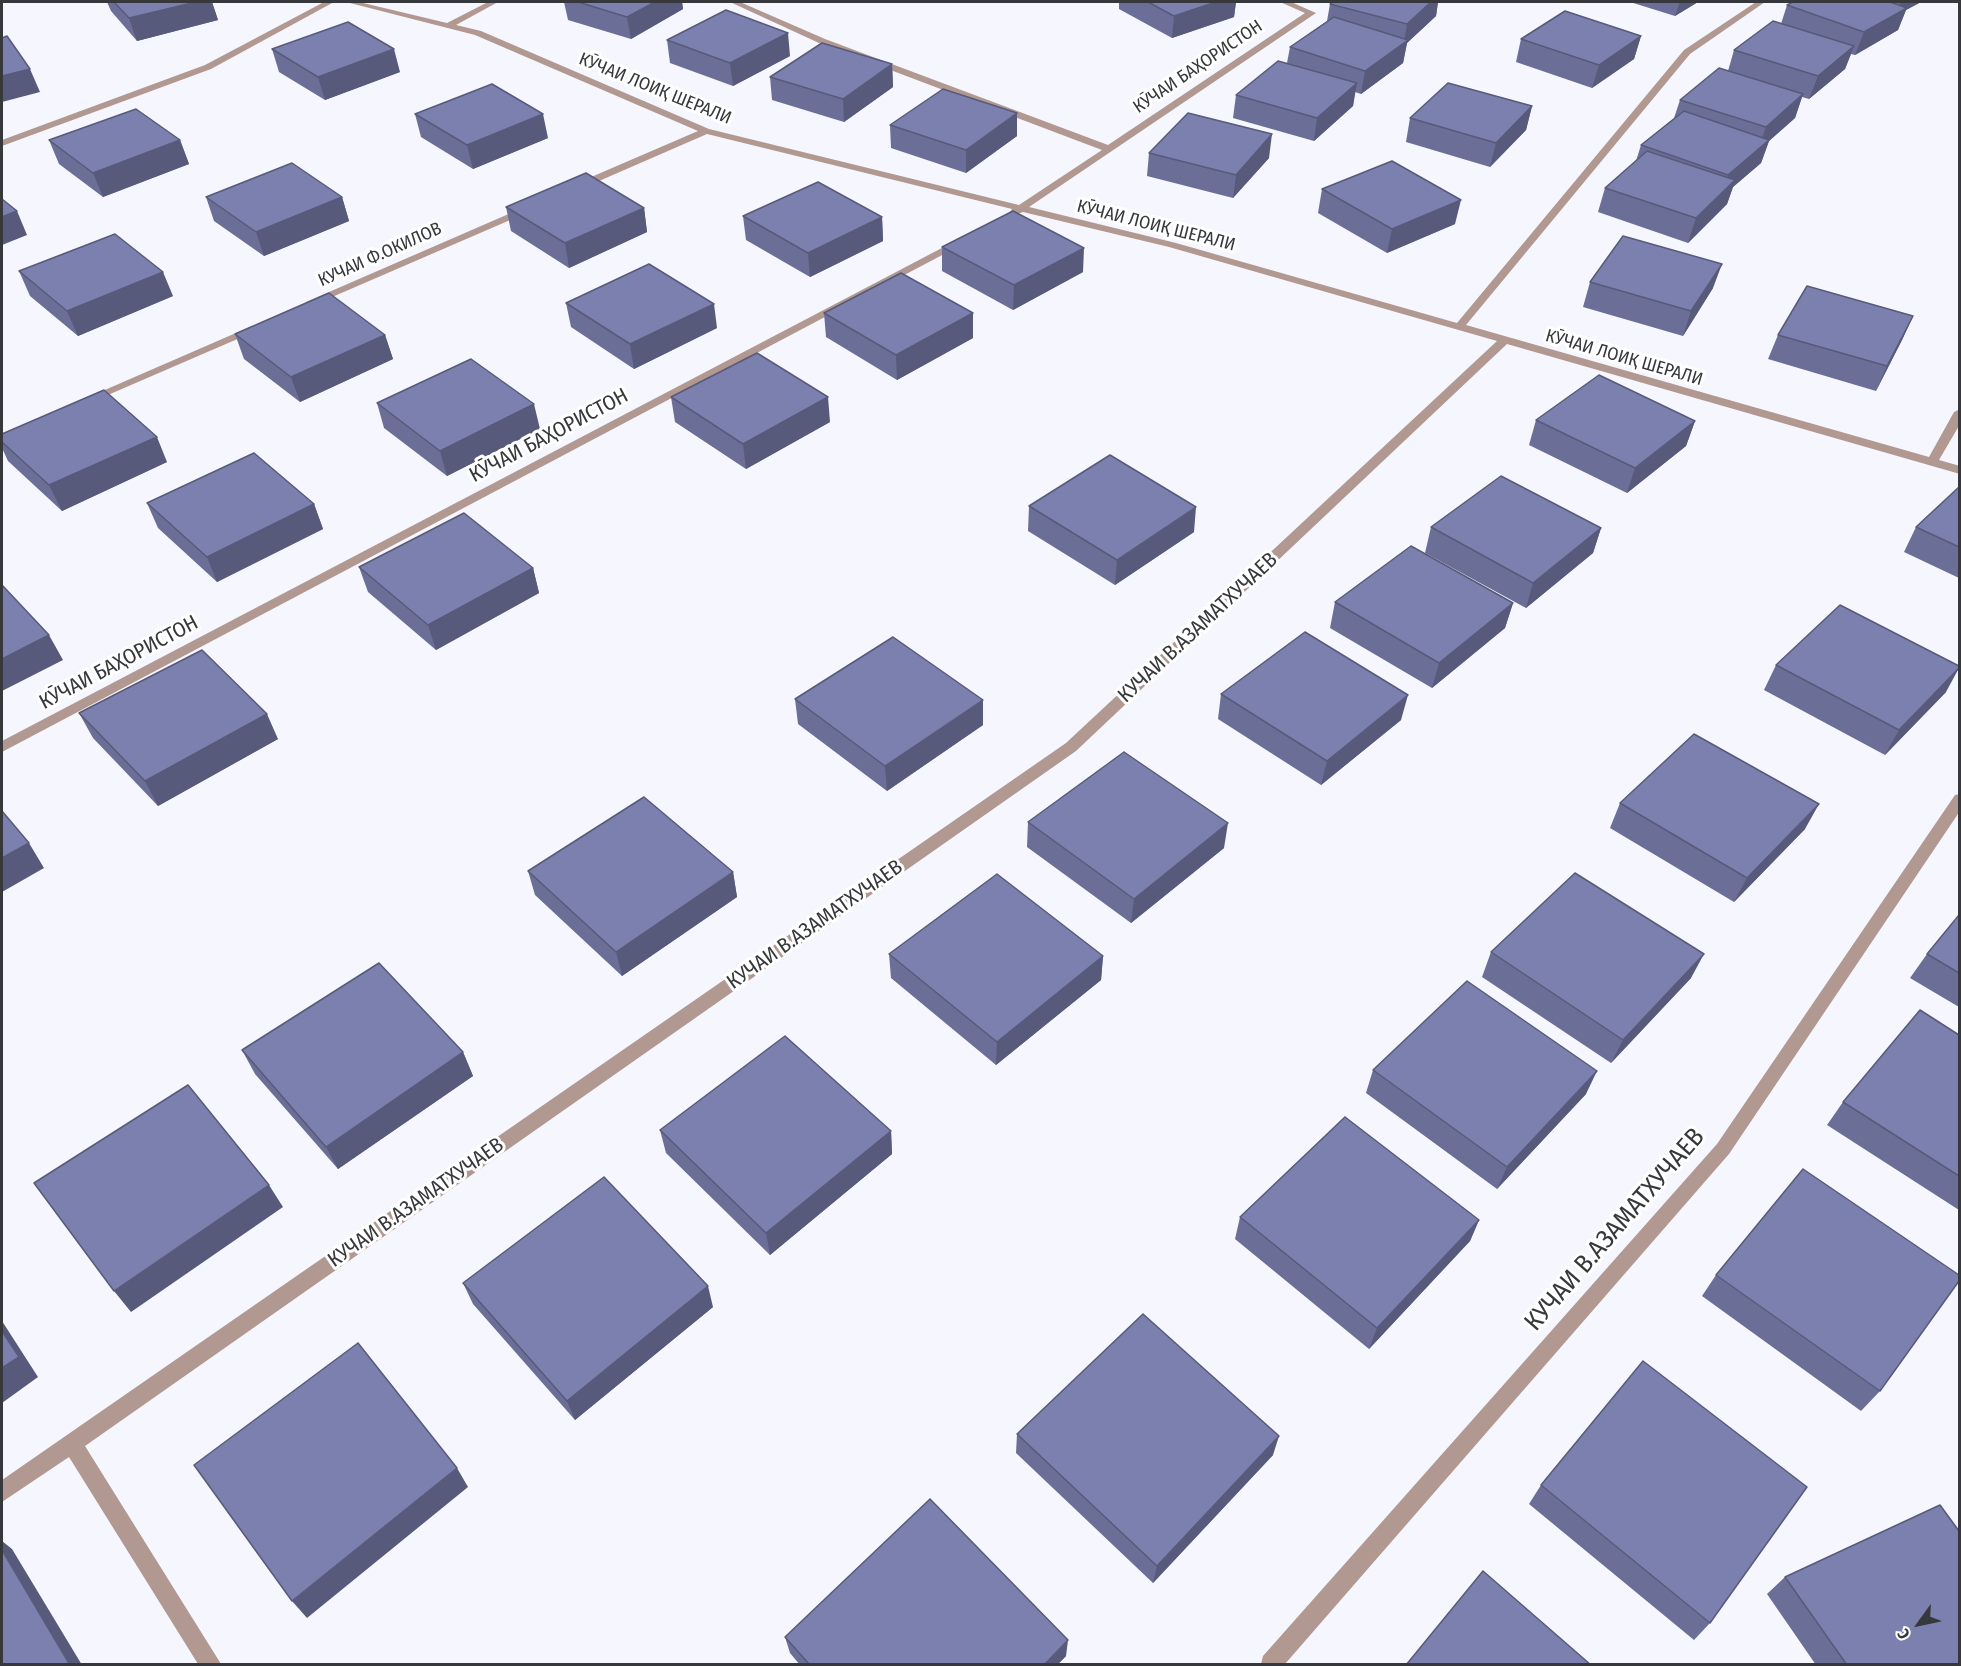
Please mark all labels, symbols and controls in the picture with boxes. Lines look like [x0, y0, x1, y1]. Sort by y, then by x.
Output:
street label: КӮЧАИ БАҲОРИСТОН [1129, 16, 1267, 118]
street label: КӮЧАИ ЛОИҚ ШЕРАЛИ [576, 49, 734, 129]
street label: КӮЧАИ ЛОИҚ ШЕРАЛИ [1075, 196, 1237, 256]
street label: КУЧАИ Ф.ОКИЛОВ [315, 218, 445, 292]
street label: КӮЧАИ ЛОИҚ ШЕРАЛИ [1543, 325, 1705, 391]
street label: КӮЧАИ БАҲОРИСТОН [465, 384, 633, 488]
street label: КУЧАИ В.АЗАМАТХУЧАЕВ [1113, 548, 1283, 708]
street label: КӮЧАИ БАҲОРИСТОН [35, 611, 203, 715]
street label: КУЧАИ В.АЗАМАТХУЧАЕВ [722, 855, 908, 995]
street label: КУЧАИ В.АЗАМАТХУЧАЕВ [1518, 1122, 1712, 1338]
street label: КУЧАИ В.АЗАМАТХУЧАЕВ [323, 1133, 509, 1273]
north arrow [1889, 1594, 1949, 1654]
text: С [1893, 1625, 1914, 1643]

